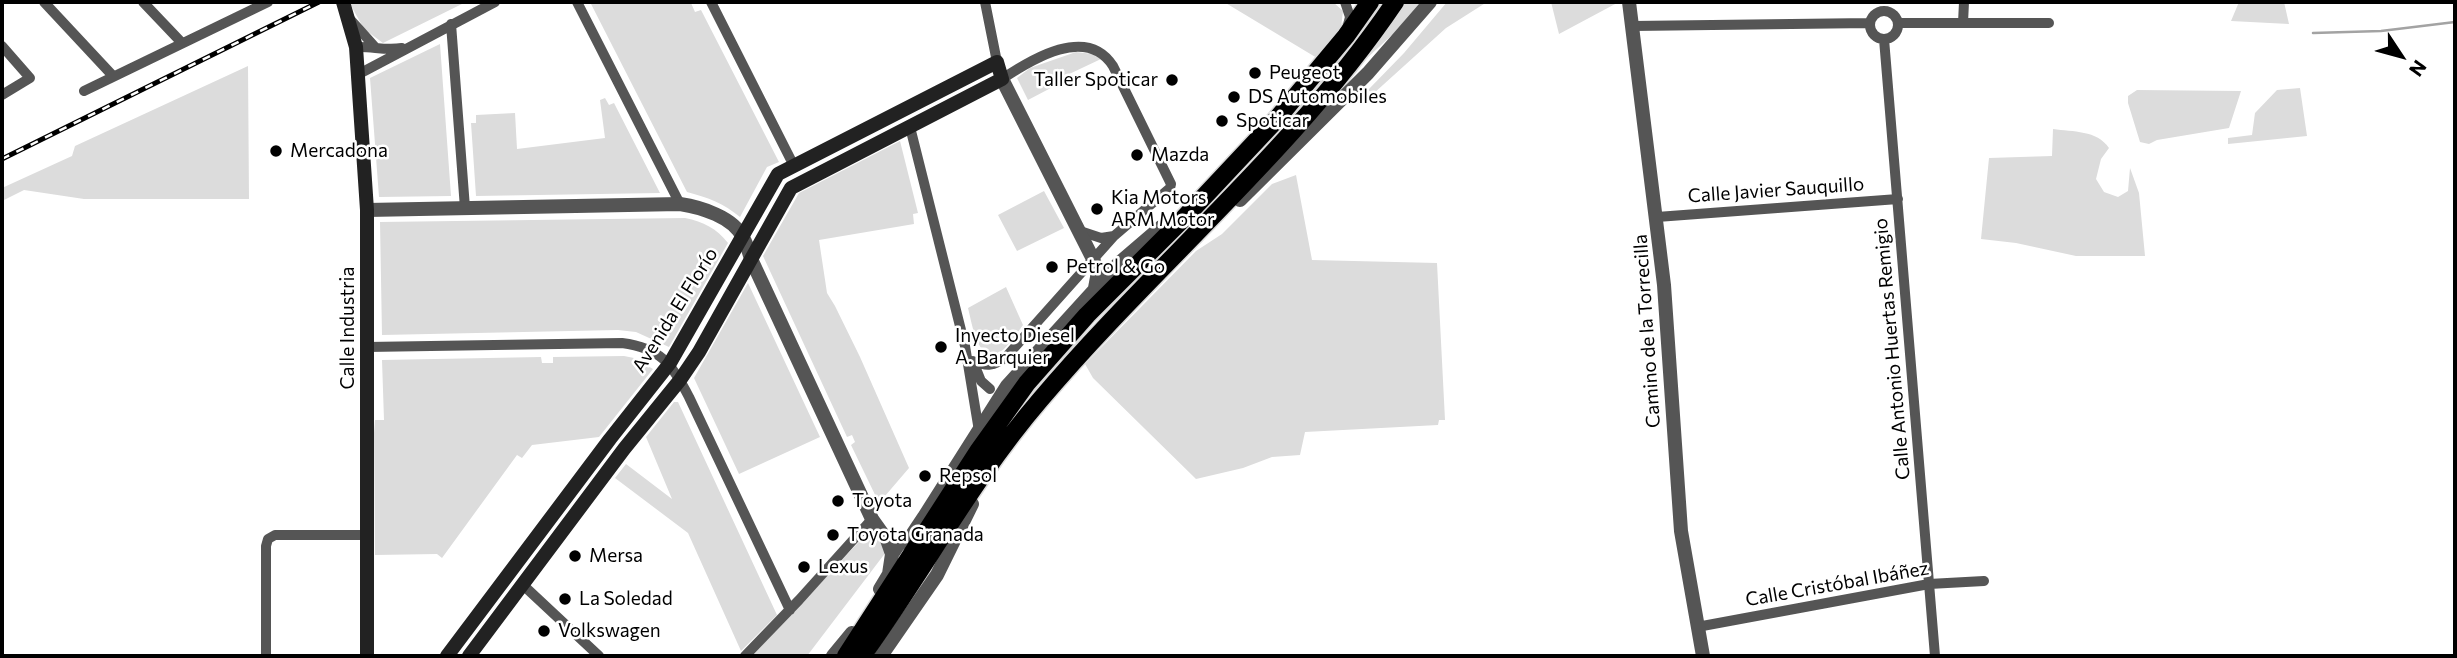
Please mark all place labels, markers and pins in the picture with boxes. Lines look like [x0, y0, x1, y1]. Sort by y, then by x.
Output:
place label: Peugeot [1269, 62, 1340, 84]
marker: Peugeot [1247, 65, 1263, 81]
place label: Taller Spoticar [1033, 69, 1158, 91]
marker: Taller Spoticar [1164, 72, 1180, 88]
place label: DS Automobiles [1248, 86, 1387, 108]
marker: DS Automobiles [1226, 89, 1242, 105]
place label: Spoticar [1236, 110, 1309, 132]
marker: Spoticar [1214, 113, 1230, 129]
place label: Mercadona [290, 140, 388, 162]
marker: Mercadona [268, 143, 284, 159]
place label: Mazda [1151, 144, 1209, 166]
marker: Mazda [1129, 147, 1145, 163]
place label: Kia Motors ARM Motor [1111, 187, 1215, 231]
marker: Kia Motors ARM Motor [1089, 201, 1105, 217]
place label: Petrol & Go [1066, 256, 1165, 278]
marker: Petrol & Go [1044, 259, 1060, 275]
place label: Inyecto Diesel A. Barquier [955, 325, 1075, 369]
marker: Inyecto Diesel A. Barquier [933, 339, 949, 355]
place label: Repsol [939, 465, 997, 487]
marker: Repsol [917, 468, 933, 484]
place label: Toyota [852, 490, 912, 512]
marker: Toyota [830, 493, 846, 509]
place label: Toyota Granada [847, 524, 984, 546]
marker: Toyota Granada [825, 527, 841, 543]
place label: Mersa [589, 545, 643, 567]
marker: Mersa [567, 548, 583, 564]
place label: Lexus [818, 556, 868, 578]
marker: Lexus [796, 559, 812, 575]
place label: La Soledad [579, 588, 673, 610]
marker: La Soledad [557, 591, 573, 607]
place label: Volkswagen [558, 620, 661, 642]
marker: Volkswagen [536, 623, 552, 639]

